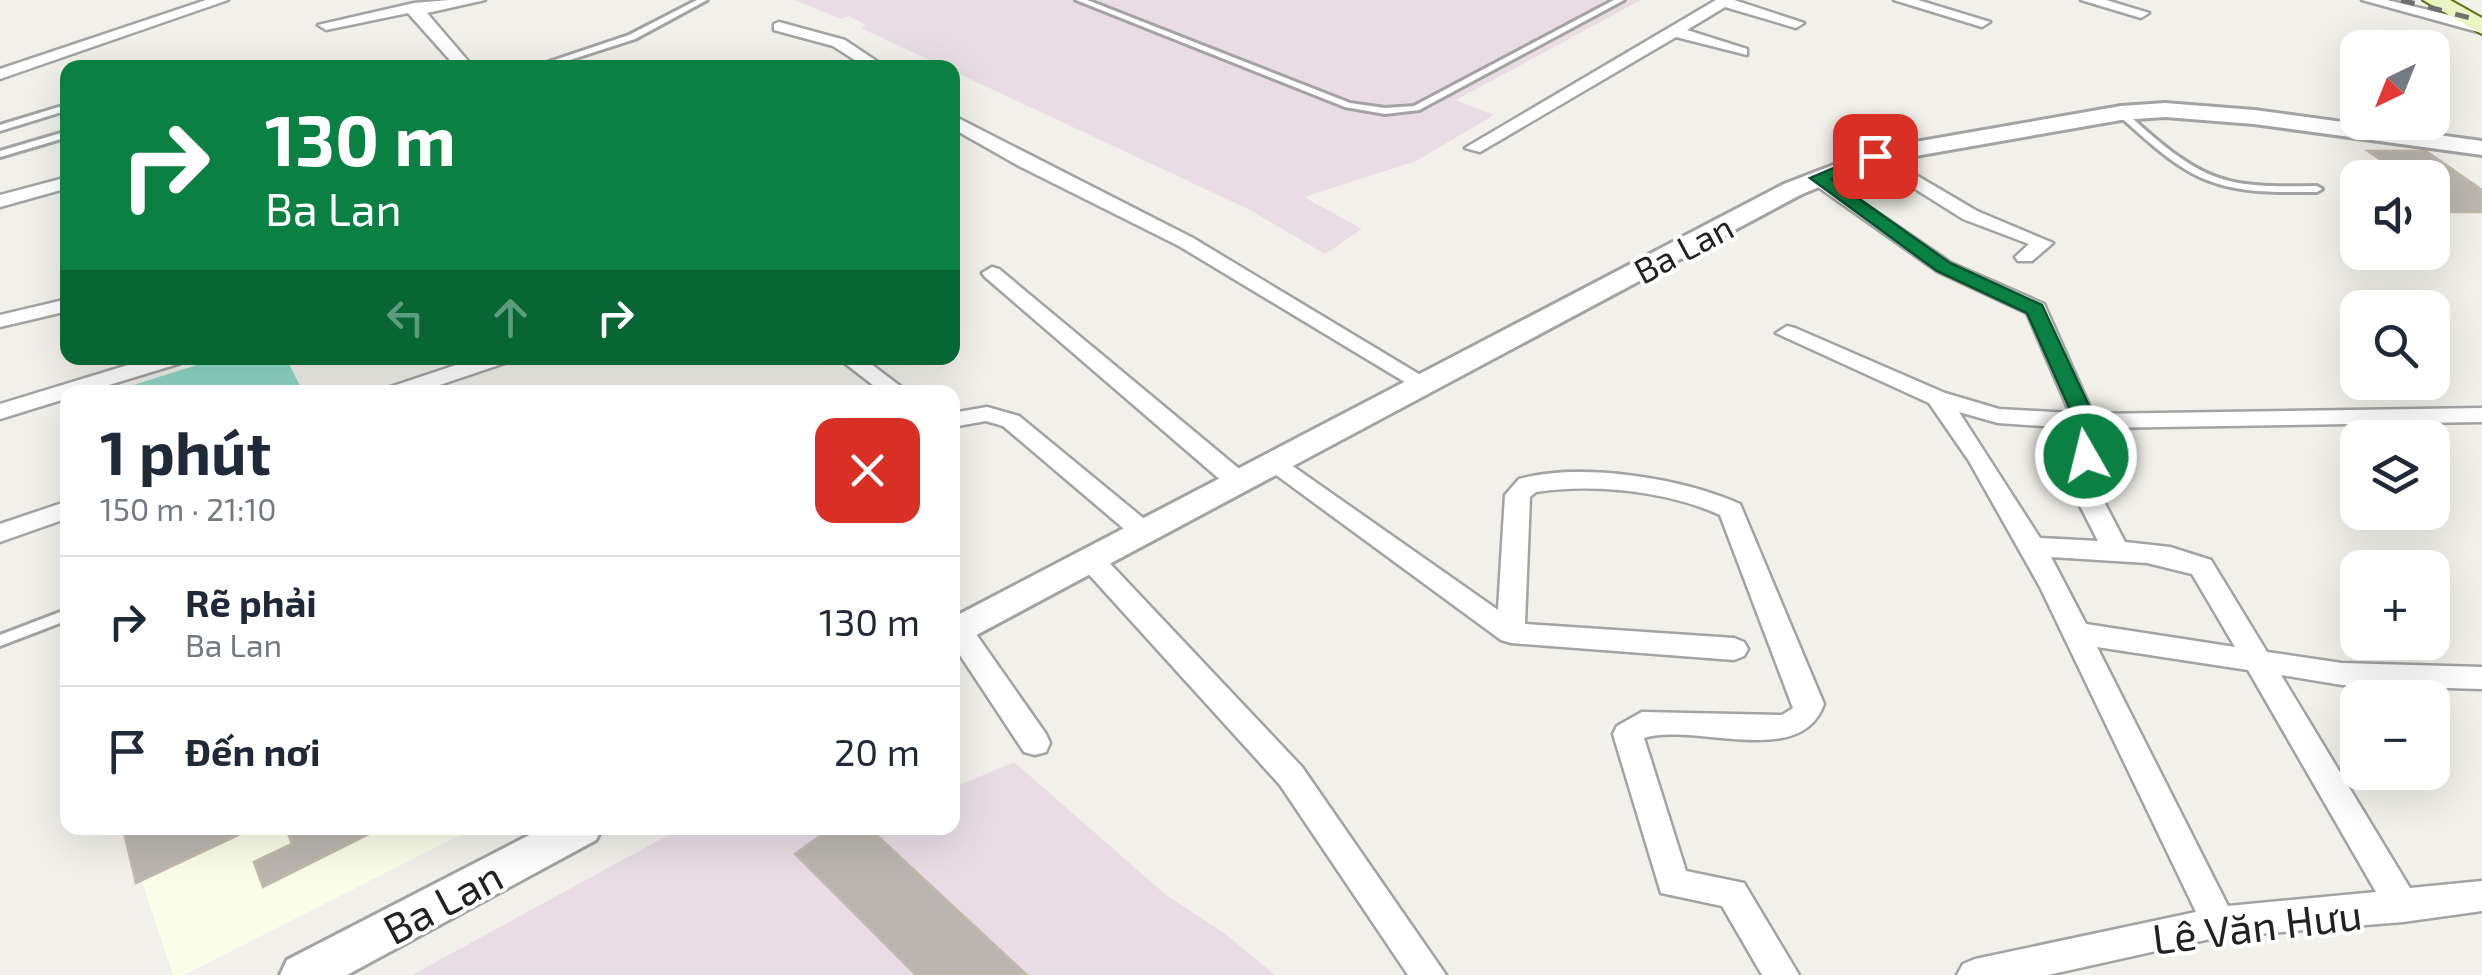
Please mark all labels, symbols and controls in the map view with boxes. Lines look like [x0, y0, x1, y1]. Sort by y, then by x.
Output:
north arrow [2340, 30, 2450, 140]
map controls [2340, 30, 2450, 790]
text: 130 m [265, 96, 456, 180]
icon: right [100, 100, 230, 230]
pin [1833, 114, 1918, 199]
icon: arrive [1848, 129, 1903, 184]
button: sound [2340, 160, 2450, 270]
text: Ba Lan [265, 181, 402, 235]
street label: Ba Lan [1626, 205, 1740, 291]
icon: left [378, 290, 433, 345]
icon: ahead [483, 290, 538, 345]
icon: right [588, 290, 643, 345]
button: search [2340, 290, 2450, 400]
position arrow [2034, 404, 2138, 508]
text: 1 phút [100, 415, 271, 487]
button: close [815, 418, 920, 523]
button: layers [2340, 420, 2450, 530]
text: 150 m · 21:10 [100, 489, 276, 527]
button: + [2340, 550, 2450, 660]
text: Rẽ phải [185, 579, 317, 625]
icon: right [100, 594, 155, 649]
text: 130 m [819, 598, 920, 644]
text: Ba Lan [185, 625, 282, 663]
button: − [2340, 680, 2450, 790]
icon: arrive [100, 724, 155, 779]
text: Đến nơi [185, 728, 321, 774]
text: 20 m [834, 728, 920, 774]
street label: Ba Lan [374, 849, 510, 953]
street label: Lê Văn Hưu [2149, 887, 2365, 963]

